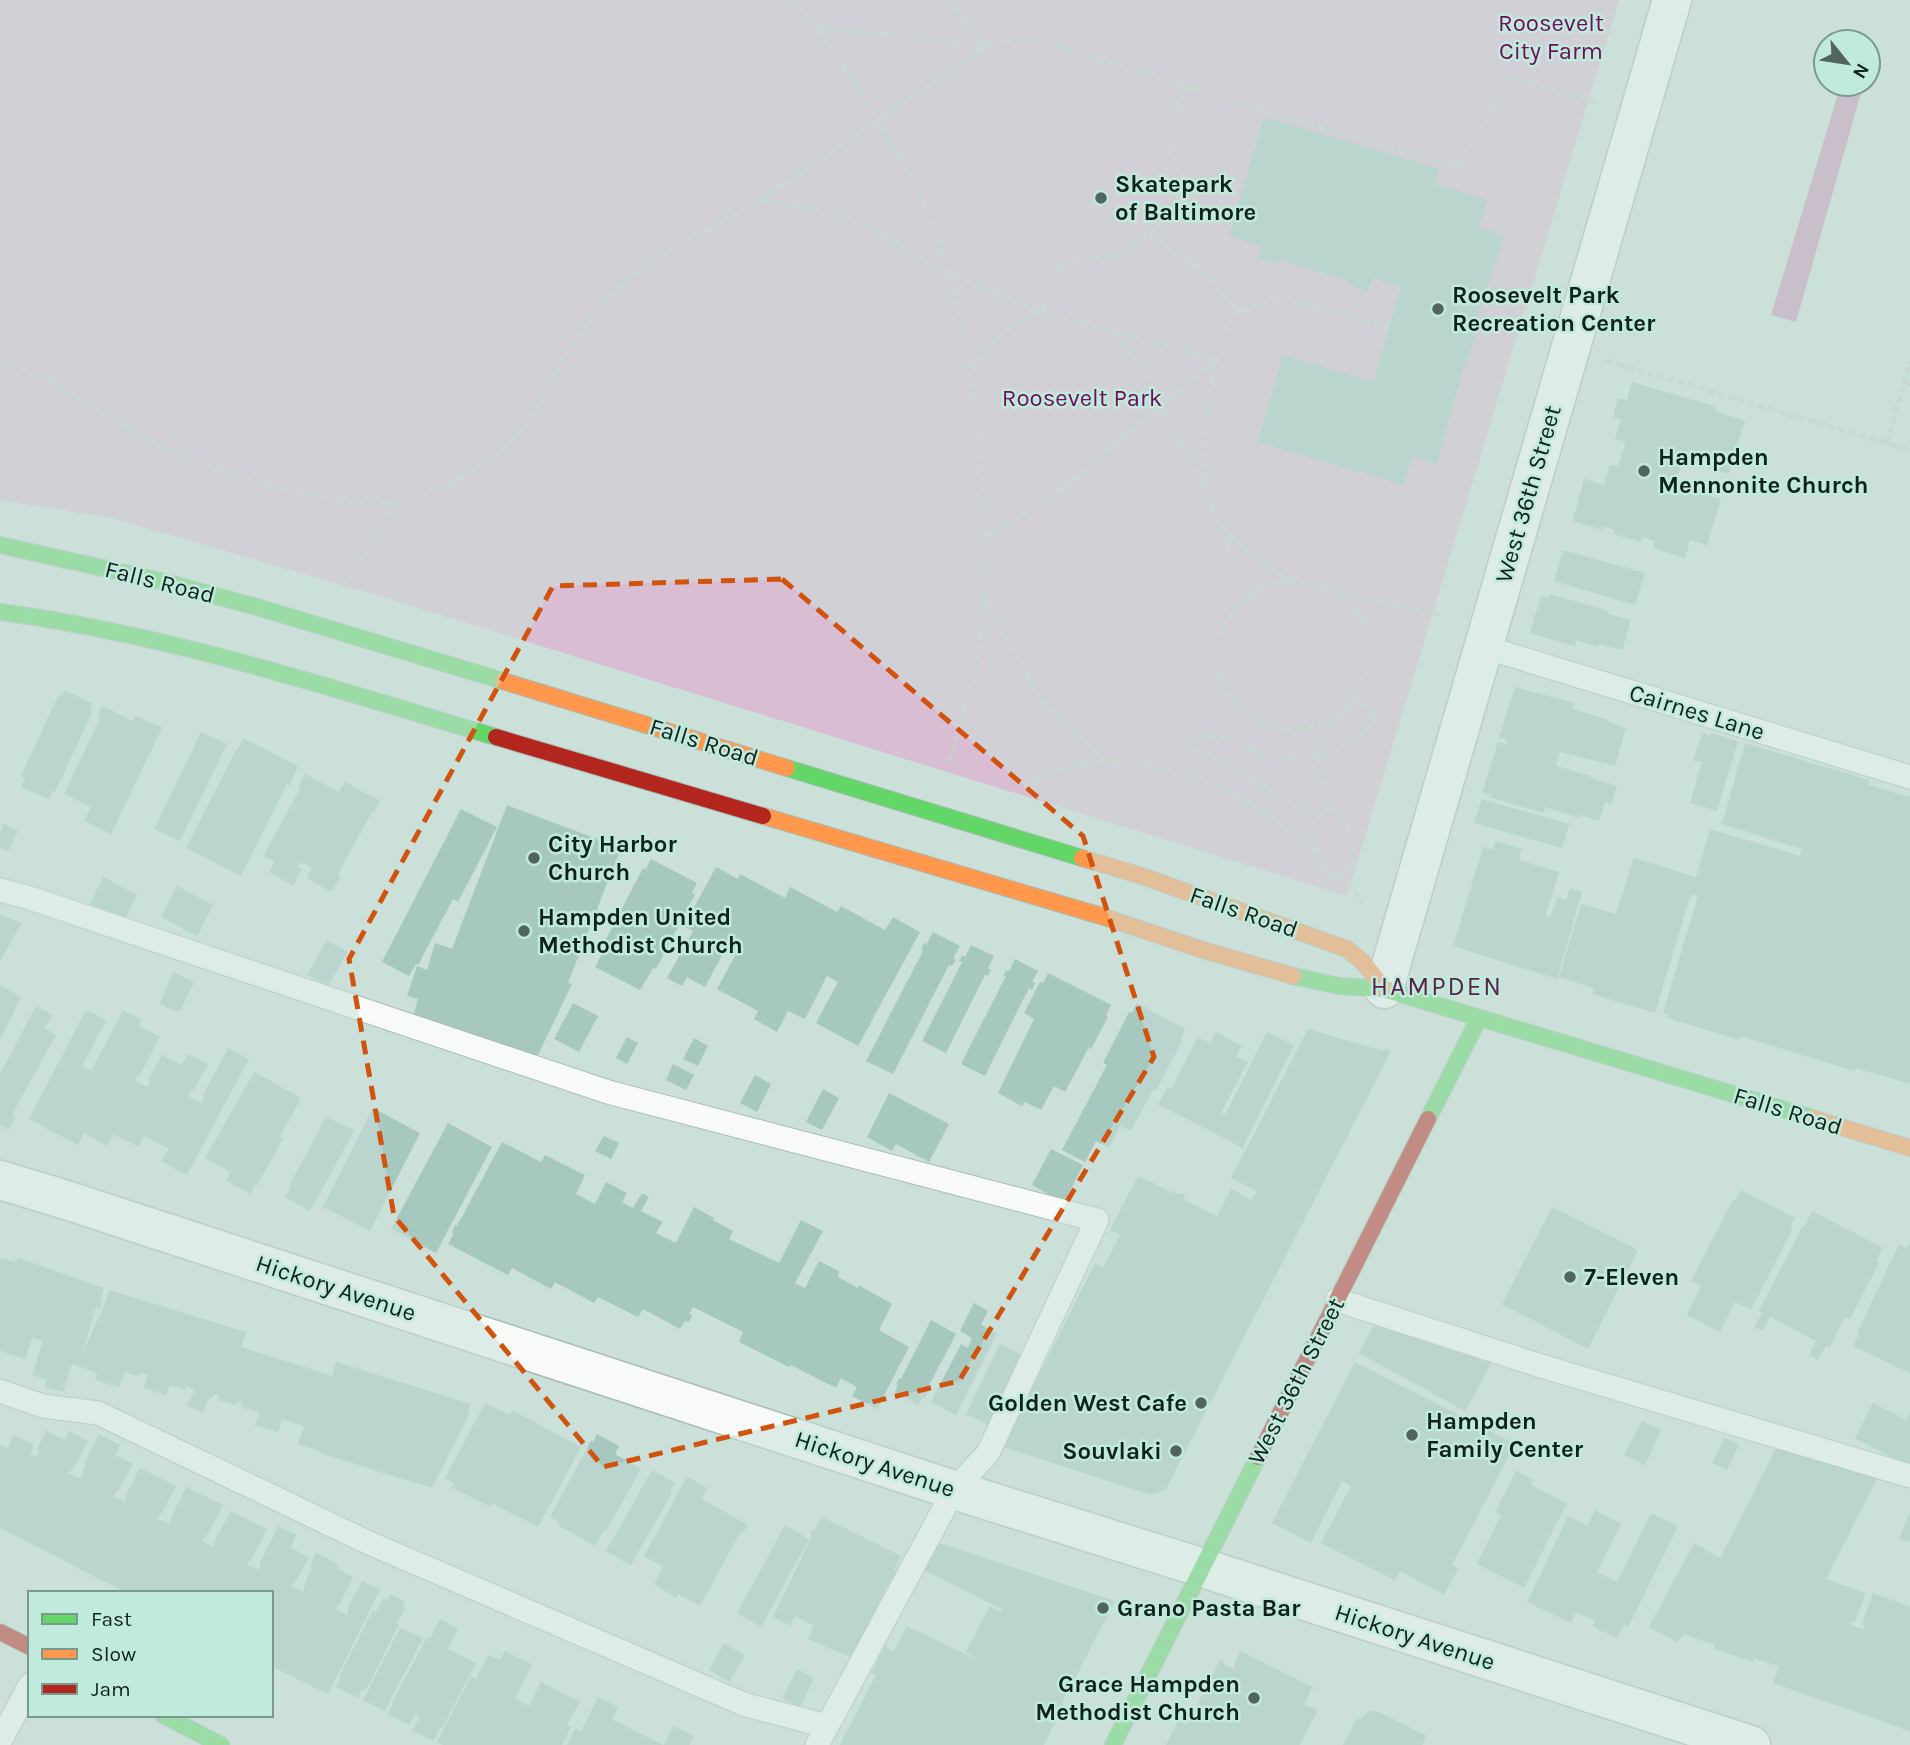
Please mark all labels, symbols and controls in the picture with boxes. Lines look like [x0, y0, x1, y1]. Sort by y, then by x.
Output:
park label: Roosevelt City Farm [1498, 9, 1604, 65]
north arrow [1812, 28, 1882, 98]
text: N [1848, 60, 1874, 82]
place label: Skatepark of Baltimore [1115, 170, 1256, 226]
marker: Skatepark of Baltimore [1093, 190, 1109, 206]
place label: Roosevelt Park Recreation Center [1452, 281, 1656, 337]
marker: Roosevelt Park Recreation Center [1430, 301, 1446, 317]
park label: Roosevelt Park [1002, 384, 1162, 412]
street label: West 36th Street [1489, 402, 1567, 586]
place label: Hampden Mennonite Church [1658, 443, 1869, 499]
marker: Hampden Mennonite Church [1636, 463, 1652, 479]
street label: Falls Road [102, 555, 218, 609]
street label: Cairnes Lane [1626, 678, 1768, 746]
street label: Falls Road [646, 712, 762, 772]
place label: City Harbor Church [548, 830, 677, 886]
marker: City Harbor Church [526, 850, 542, 866]
street label: Falls Road [1186, 880, 1302, 944]
place label: Hampden United Methodist Church [538, 903, 743, 959]
marker: Hampden United Methodist Church [516, 923, 532, 939]
district label: HAMPDEN [1371, 971, 1503, 1002]
street label: Falls Road [1730, 1081, 1846, 1141]
street label: Hickory Avenue [252, 1249, 420, 1327]
place label: 7-Eleven [1584, 1263, 1679, 1291]
marker: 7-Eleven [1562, 1269, 1578, 1285]
street label: West 36th Street [1242, 1293, 1350, 1469]
place label: Golden West Cafe [988, 1389, 1187, 1417]
marker: Golden West Cafe [1193, 1395, 1209, 1411]
place label: Hampden Family Center [1426, 1407, 1584, 1463]
street label: Hickory Avenue [791, 1425, 959, 1503]
marker: Hampden Family Center [1404, 1427, 1420, 1443]
place label: Souvlaki [1062, 1437, 1162, 1465]
marker: Souvlaki [1168, 1443, 1184, 1459]
legend [28, 1591, 273, 1717]
place label: Grano Pasta Bar [1117, 1594, 1301, 1622]
street label: Hickory Avenue [1331, 1598, 1499, 1676]
marker: Grano Pasta Bar [1095, 1600, 1111, 1616]
text: Fast [91, 1607, 132, 1631]
text: Slow [91, 1642, 136, 1666]
place label: Grace Hampden Methodist Church [1035, 1670, 1240, 1726]
text: Jam [91, 1677, 131, 1701]
marker: Grace Hampden Methodist Church [1246, 1690, 1262, 1706]

